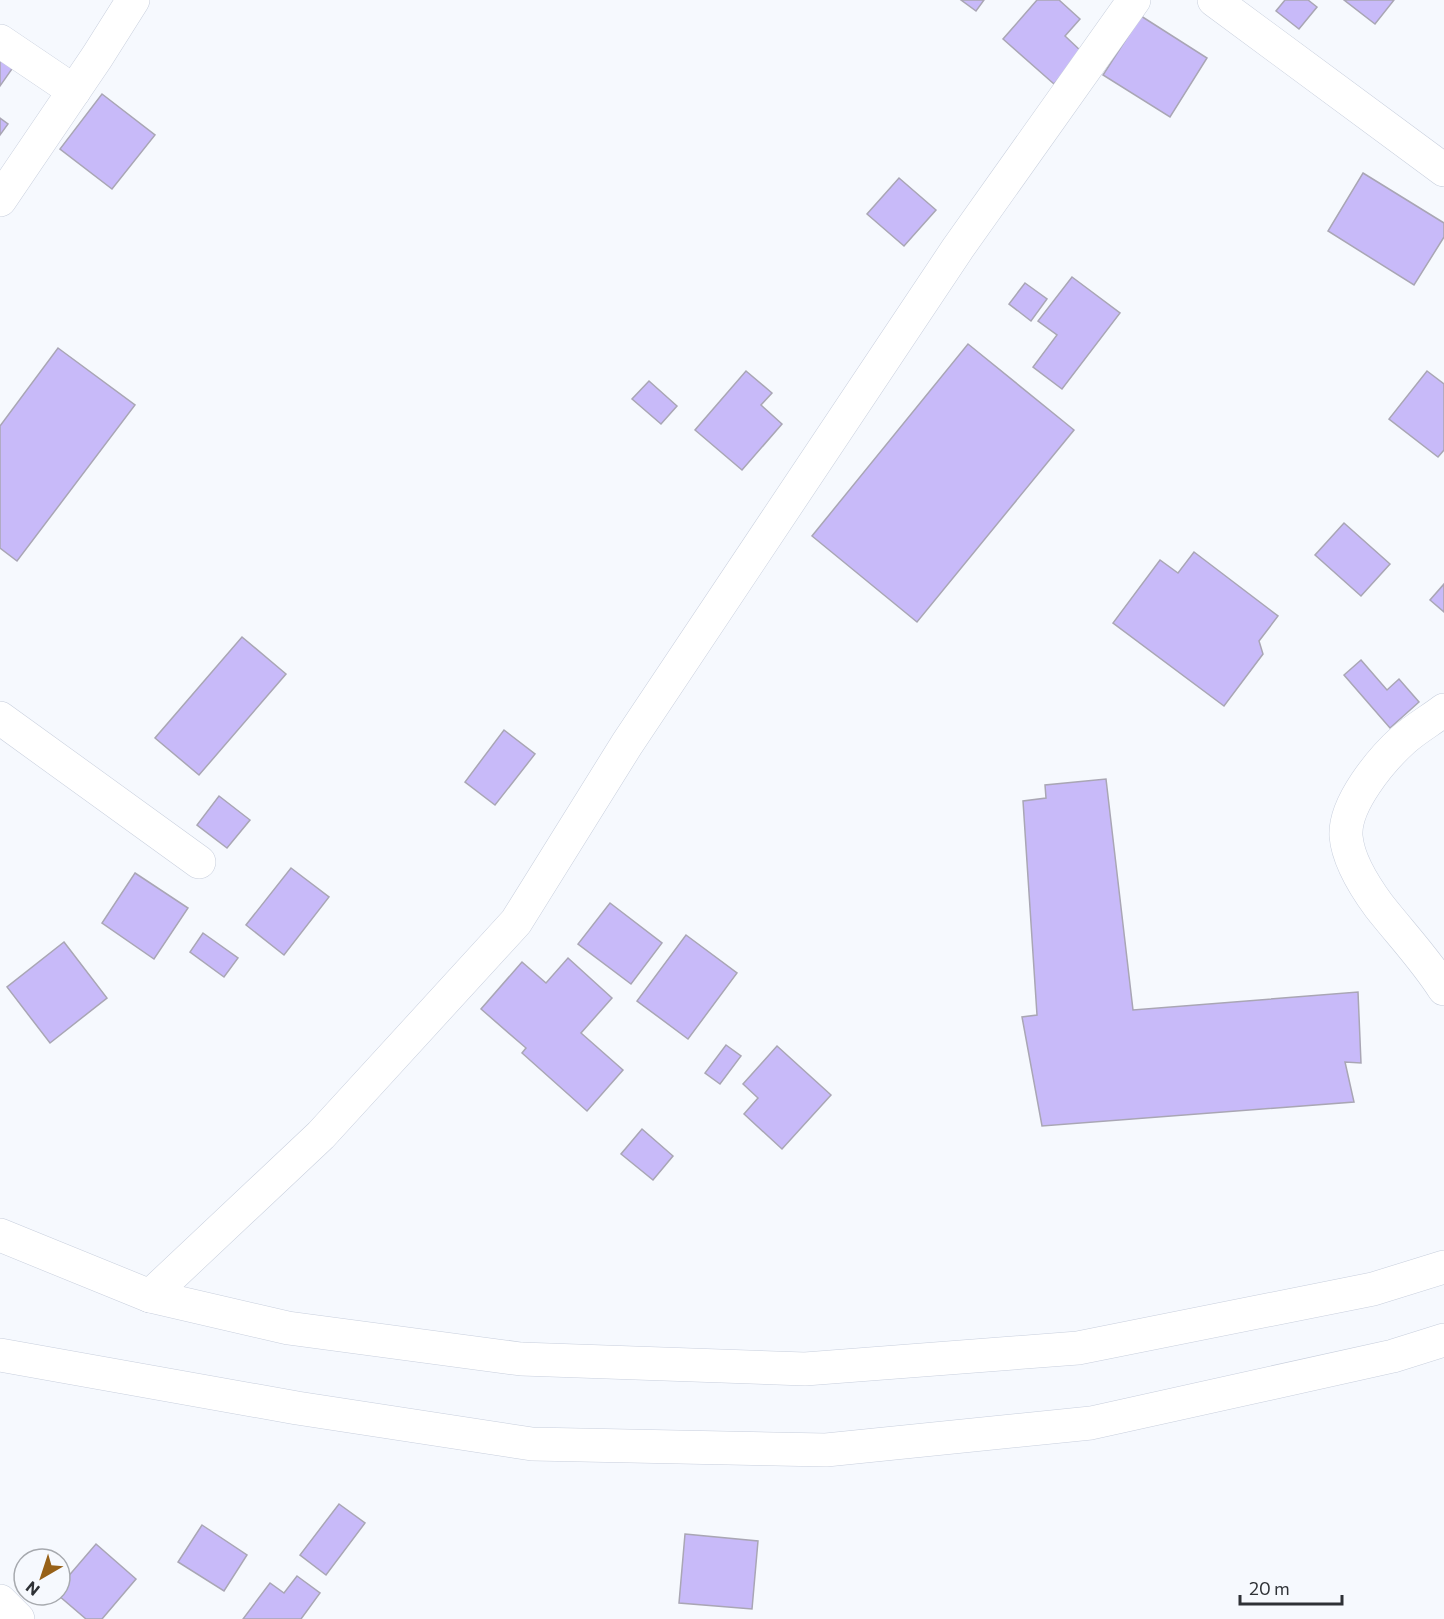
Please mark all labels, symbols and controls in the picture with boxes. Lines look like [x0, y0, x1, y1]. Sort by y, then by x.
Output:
north arrow [12, 1547, 72, 1607]
scale bar [1240, 1568, 1342, 1606]
text: 20 m [1249, 1577, 1290, 1599]
text: N [22, 1578, 43, 1600]

